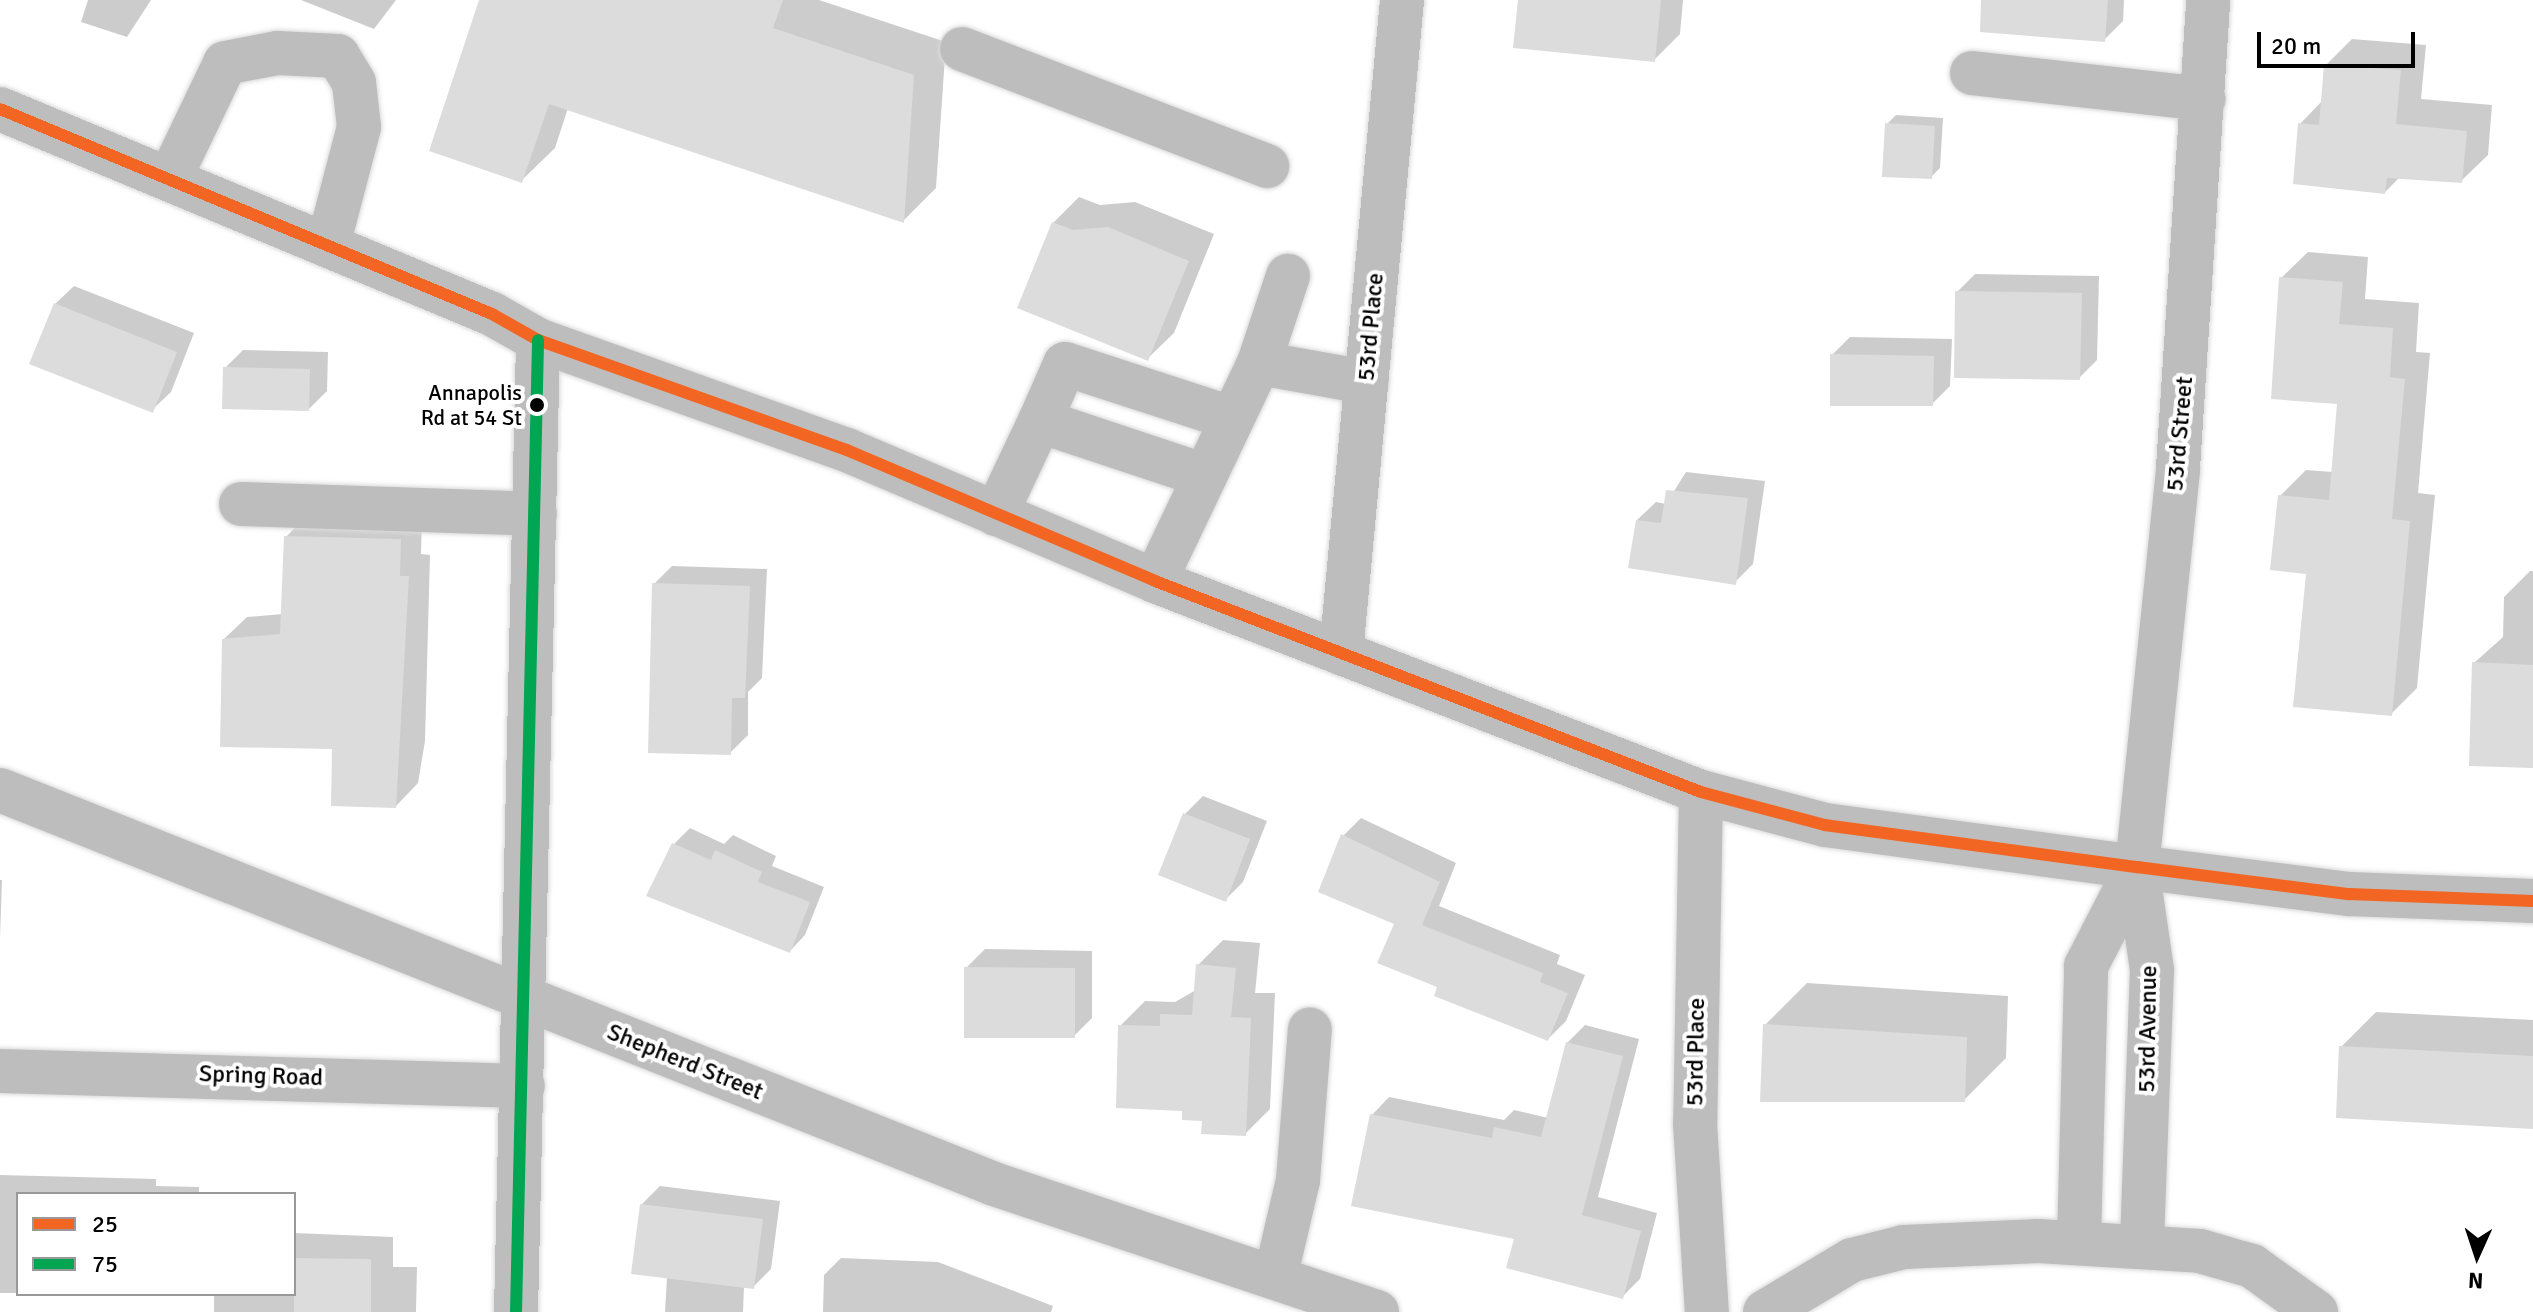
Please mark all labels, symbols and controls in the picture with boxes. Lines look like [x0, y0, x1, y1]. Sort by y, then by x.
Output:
scale bar [2261, 16, 2419, 66]
text: 20 m [2271, 31, 2321, 61]
street label: 53rd Place [1352, 272, 1390, 382]
street label: 53rd Street [2161, 375, 2199, 493]
place label: Annapolis Rd at 54 St [421, 379, 522, 430]
marker: Annapolis Rd at 54 St [529, 397, 545, 413]
street label: 53rd Avenue [2132, 965, 2164, 1093]
street label: 53rd Place [1681, 998, 1711, 1106]
street label: Shepherd Street [603, 1018, 767, 1106]
street label: Spring Road [198, 1059, 324, 1093]
legend [16, 1192, 296, 1296]
text: 25 [92, 1209, 118, 1239]
north arrow [2437, 1216, 2517, 1296]
text: 75 [92, 1249, 118, 1279]
text: N [2467, 1267, 2484, 1294]

